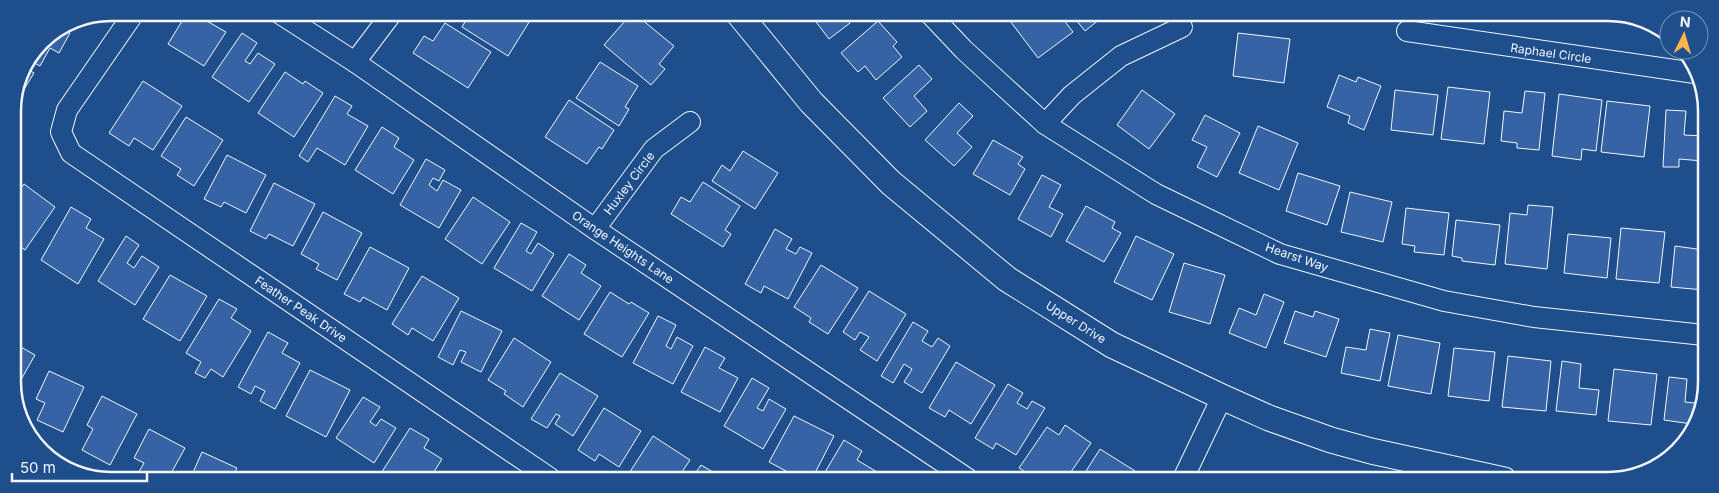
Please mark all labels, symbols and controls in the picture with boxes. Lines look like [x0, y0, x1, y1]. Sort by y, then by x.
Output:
north arrow [1659, 10, 1709, 60]
text: N [1679, 13, 1691, 30]
street label: Raphael Circle [1510, 40, 1592, 66]
street label: Huxley Circle [600, 148, 658, 218]
street label: Orange Heights Lane [569, 207, 677, 287]
street label: Hearst Way [1264, 239, 1331, 275]
street label: Feather Peak Drive [252, 273, 350, 345]
street label: Upper Drive [1043, 298, 1109, 346]
scale bar [12, 450, 148, 482]
text: 50 m [20, 458, 56, 477]

